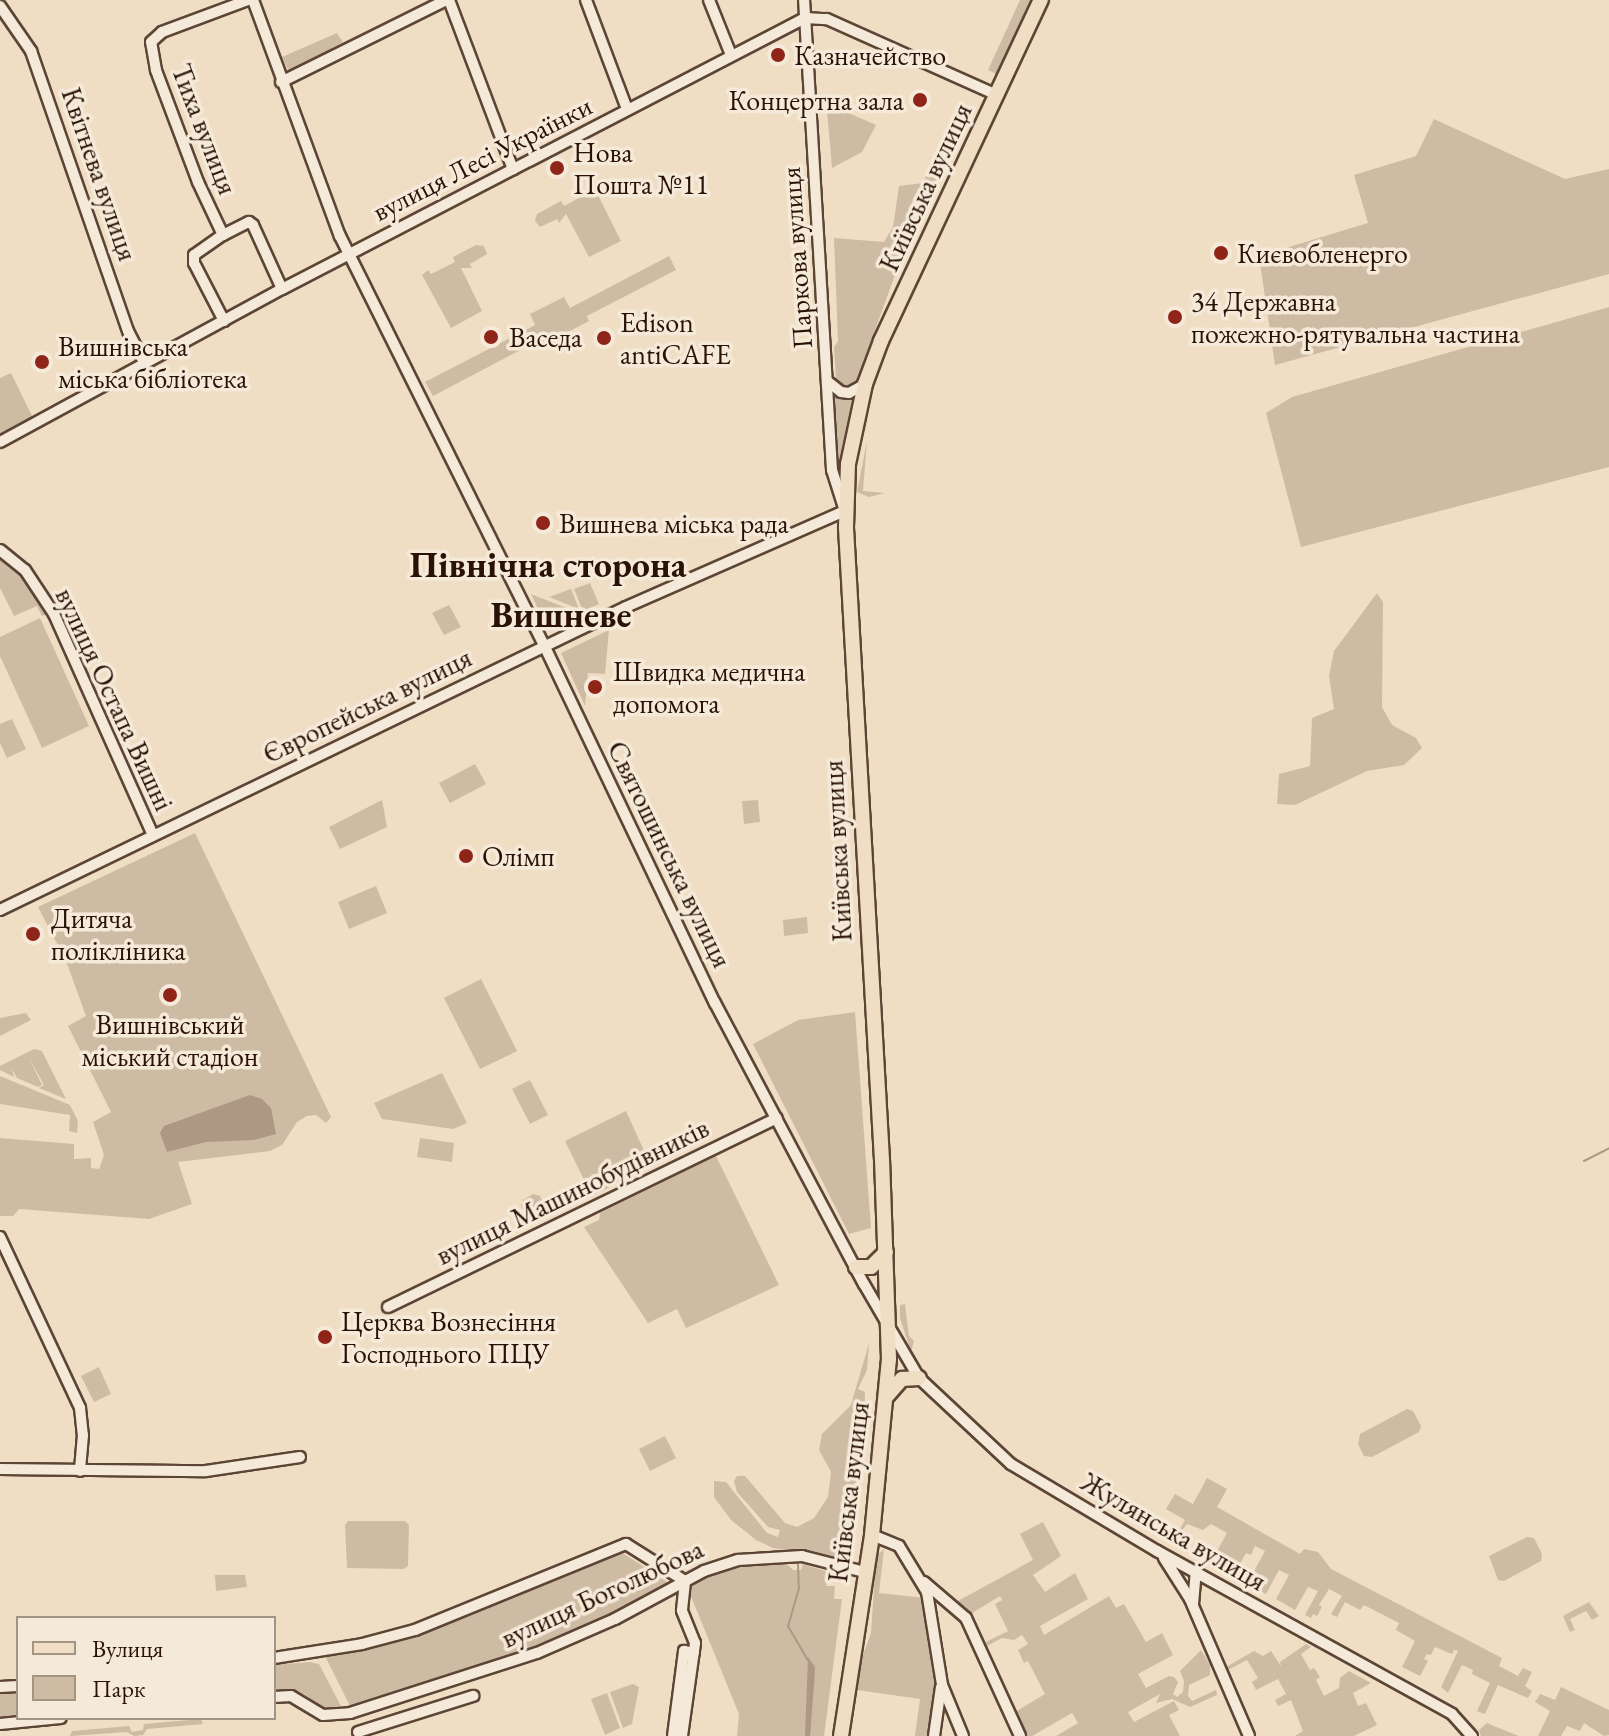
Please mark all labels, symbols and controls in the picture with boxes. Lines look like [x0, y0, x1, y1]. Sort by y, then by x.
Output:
place label: Казначейство [794, 38, 946, 72]
marker: Казначейство [769, 46, 787, 64]
street label: Тиха вулиця [165, 59, 245, 199]
street label: Квітнева вулиця [55, 83, 145, 265]
place label: Концертна зала [728, 83, 904, 117]
street label: вулиця Лесі Українки [367, 88, 597, 228]
marker: Концертна зала [911, 91, 929, 109]
street label: Київська вулиця [871, 98, 979, 276]
place label: Нова Пошта №11 [573, 135, 709, 201]
marker: Нова Пошта №11 [548, 159, 566, 177]
street label: Паркова вулиця [773, 166, 819, 350]
place label: Києвобленерго [1237, 236, 1408, 270]
marker: Києвобленерго [1212, 244, 1230, 262]
place label: 34 Державна пожежно-рятувальна частина [1191, 284, 1520, 350]
place label: Edison antiCAFE [620, 305, 731, 371]
marker: 34 Державна пожежно-рятувальна частина [1166, 308, 1184, 326]
place label: Васеда [509, 320, 582, 354]
marker: Васеда [480, 326, 502, 348]
place label: Вишнівська міська бібліотека [58, 329, 247, 395]
marker: Edison antiCAFE [595, 329, 613, 347]
marker: Вишнівська міська бібліотека [33, 353, 51, 371]
place label: Вишнева міська рада [559, 506, 789, 540]
marker: Вишнева міська рада [534, 514, 552, 532]
district label: Північна сторона [410, 543, 686, 587]
street label: вулиця Остапа Вишні [49, 582, 181, 816]
district label: Вишневе [490, 593, 632, 637]
street label: Європейська вулиця [257, 640, 477, 770]
place label: Швидка медична допомога [613, 654, 805, 720]
marker: Швидка медична допомога [584, 676, 606, 698]
street label: Святошинська вулиця [601, 735, 739, 973]
street label: Київська вулиця [815, 759, 859, 943]
place label: Олімп [482, 839, 555, 873]
marker: Олімп [457, 847, 475, 865]
place label: Дитяча полікліника [51, 901, 186, 967]
marker: Дитяча полікліника [22, 923, 44, 945]
marker: Вишнівський міський стадіон [161, 986, 179, 1004]
place label: Вишнівський міський стадіон [82, 1007, 258, 1073]
street label: вулиця Машинобудівників [430, 1110, 714, 1272]
place label: Церква Вознесіння Господнього ПЦУ [341, 1304, 556, 1370]
marker: Церква Вознесіння Господнього ПЦУ [316, 1328, 334, 1346]
street label: Київська вулиця [820, 1400, 876, 1584]
street label: Жулянська вулиця [1075, 1464, 1273, 1598]
street label: вулиця Боголюбова [496, 1531, 708, 1655]
legend [16, 1616, 276, 1720]
text: Вулиця [92, 1633, 163, 1664]
text: Парк [92, 1673, 145, 1704]

